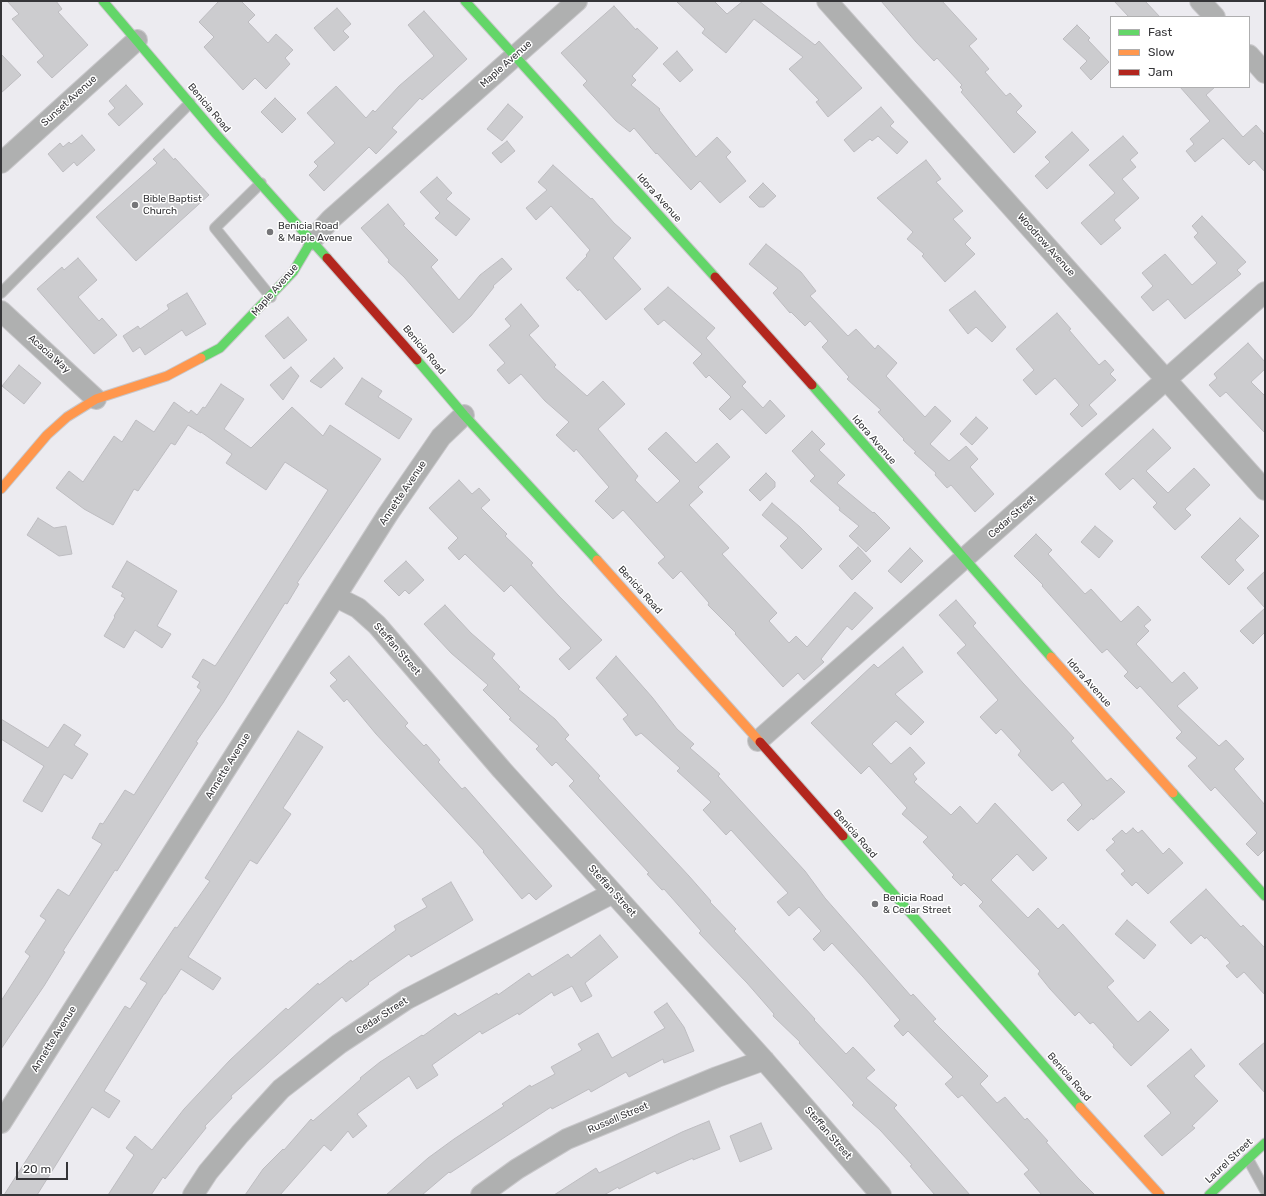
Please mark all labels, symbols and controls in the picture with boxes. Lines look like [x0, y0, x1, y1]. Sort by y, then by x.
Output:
legend [1110, 16, 1250, 88]
text: Fast [1148, 25, 1172, 39]
street label: Maple Avenue [478, 38, 534, 90]
text: Slow [1148, 45, 1175, 59]
text: Jam [1148, 65, 1173, 79]
street label: Sunset Avenue [39, 73, 99, 129]
street label: Benicia Road [185, 81, 233, 135]
street label: Idora Avenue [634, 171, 684, 225]
place label: Bible Baptist Church [143, 193, 202, 216]
marker: Bible Baptist Church [130, 200, 140, 210]
street label: Woodrow Avenue [1015, 211, 1077, 279]
place label: Benicia Road & Maple Avenue [278, 220, 352, 244]
marker: Benicia Road & Maple Avenue [265, 227, 275, 237]
street label: Maple Avenue [249, 262, 301, 318]
street label: Benicia Road [400, 323, 448, 377]
street label: Acacia Way [26, 332, 72, 376]
street label: Idora Avenue [849, 413, 899, 467]
street label: Annette Avenue [377, 458, 429, 528]
street label: Cedar Street [986, 493, 1038, 541]
street label: Benicia Road [615, 564, 665, 616]
street label: Steffan Street [371, 620, 423, 678]
street label: Idora Avenue [1064, 656, 1114, 710]
street label: Annette Avenue [203, 731, 253, 801]
street label: Benicia Road [831, 807, 879, 861]
street label: Steffan Street [586, 863, 638, 919]
place label: Benicia Road & Cedar Street [883, 892, 951, 916]
marker: Benicia Road & Cedar Street [870, 899, 880, 909]
street label: Cedar Street [354, 995, 410, 1037]
street label: Annette Avenue [29, 1004, 79, 1074]
street label: Benicia Road [1045, 1050, 1093, 1104]
street label: Russell Street [586, 1100, 650, 1136]
street label: Steffan Street [802, 1104, 854, 1162]
street label: Laurel Street [1203, 1136, 1255, 1186]
scale bar [18, 1154, 70, 1180]
text: 20 m [23, 1162, 51, 1176]

